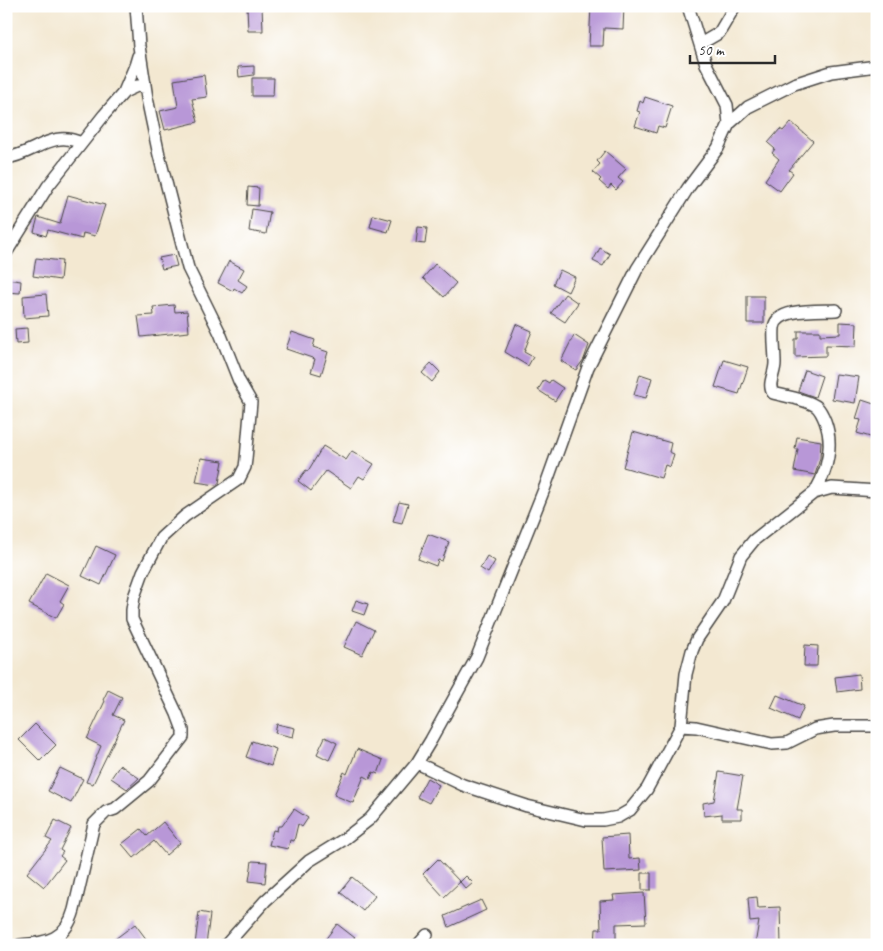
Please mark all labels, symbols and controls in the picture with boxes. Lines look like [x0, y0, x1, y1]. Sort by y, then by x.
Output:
scale bar [690, 32, 776, 64]
text: 50 m [698, 41, 725, 60]

